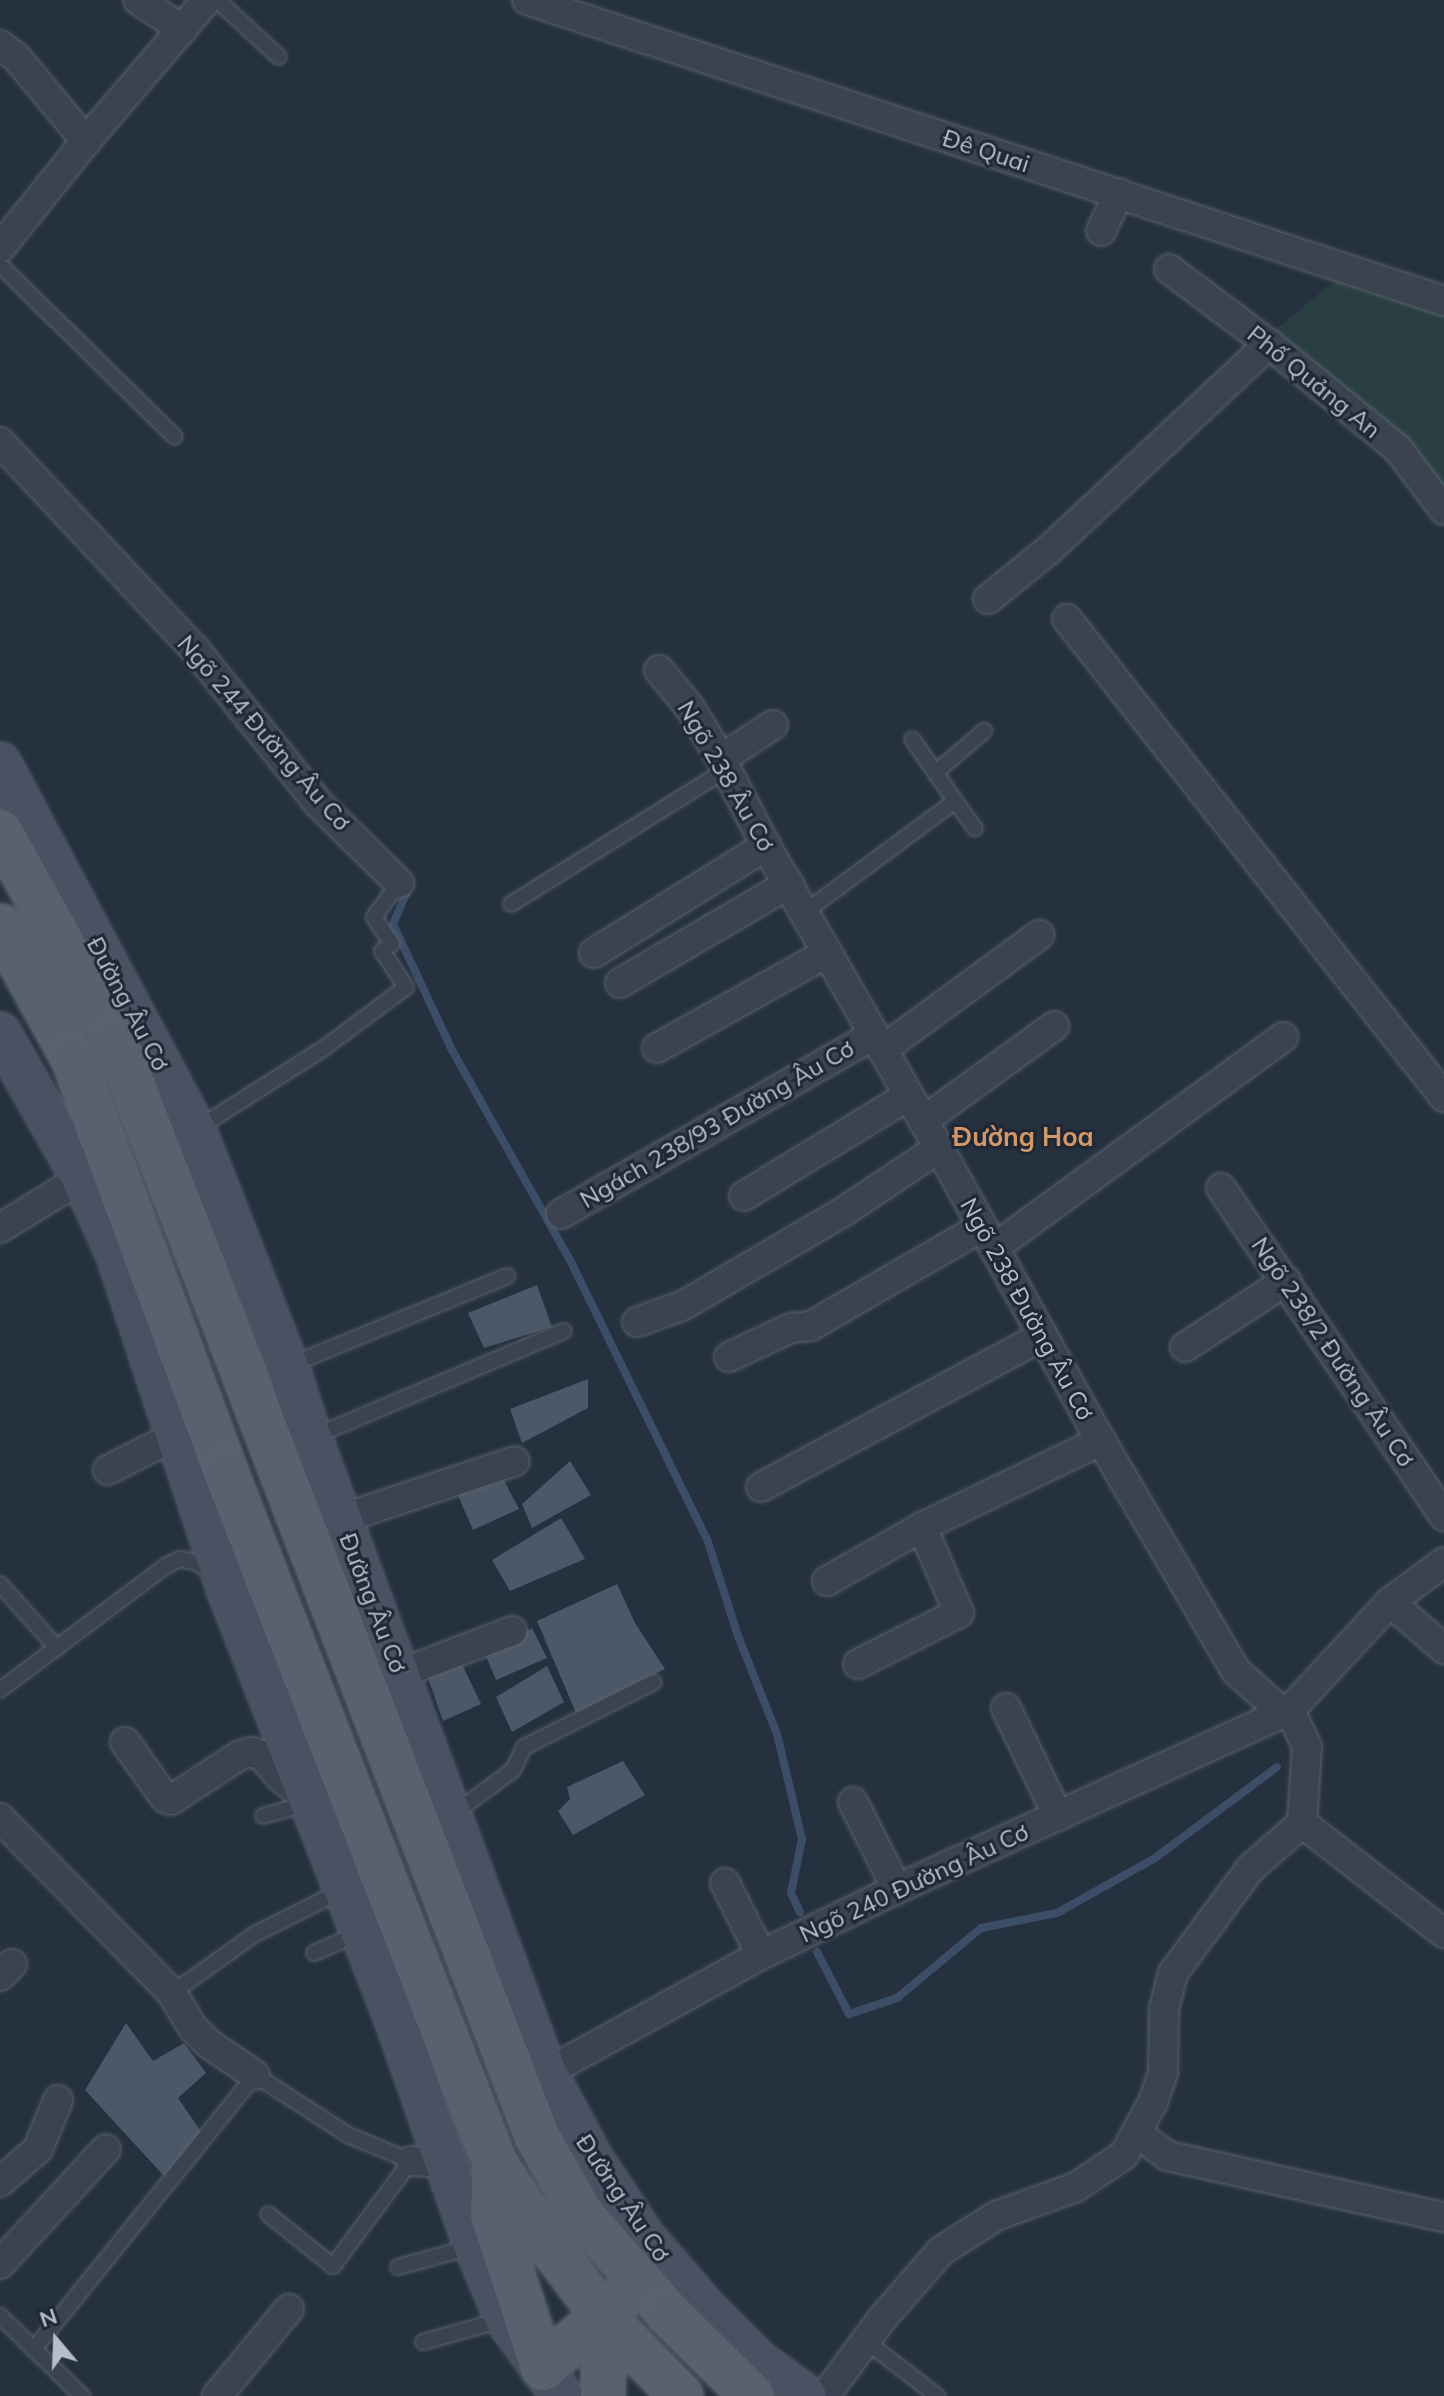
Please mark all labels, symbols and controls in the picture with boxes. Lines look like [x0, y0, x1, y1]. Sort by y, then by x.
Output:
street label: Đê Quai [939, 123, 1033, 179]
street label: Phố Quảng An [1242, 320, 1386, 444]
street label: Ngõ 244 Đường Âu Cơ [171, 630, 357, 836]
street label: Ngõ 238 Âu Cơ [671, 696, 781, 856]
street label: Đường Âu Cơ [81, 932, 175, 1076]
street label: Ngách 238/93 Đường Âu Cơ [575, 1034, 859, 1214]
district label: Đường Hoa [952, 1121, 1094, 1153]
street label: Ngõ 238 Đường Âu Cơ [954, 1193, 1100, 1425]
street label: Ngõ 238/2 Đường Âu Cơ [1245, 1232, 1421, 1472]
street label: Đường Âu Cơ [333, 1529, 413, 1677]
street label: Ngõ 240 Đường Âu Cơ [795, 1817, 1033, 1949]
street label: Đường Âu Cơ [570, 2129, 676, 2267]
north arrow [16, 2300, 96, 2380]
text: N [36, 2301, 61, 2333]

